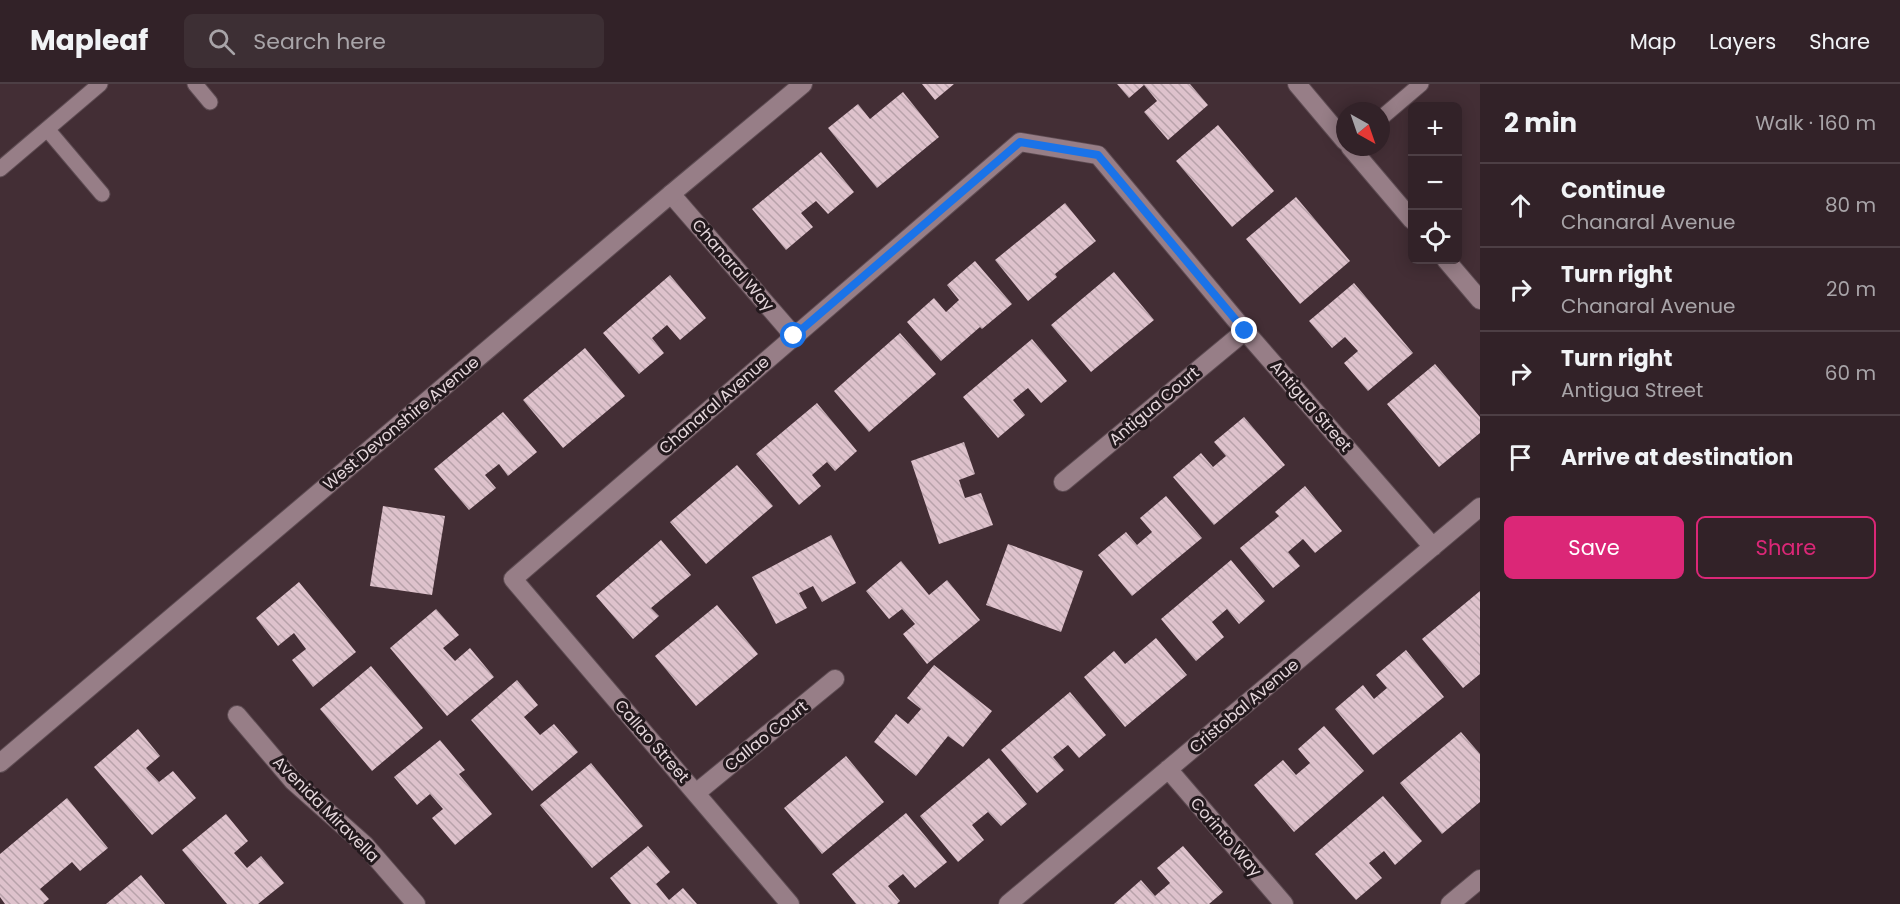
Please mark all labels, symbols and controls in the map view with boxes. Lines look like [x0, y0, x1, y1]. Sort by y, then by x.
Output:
search box [184, 14, 604, 68]
text: Mapleaf [30, 21, 148, 60]
icon: search [205, 25, 238, 58]
text: Search here [253, 26, 386, 57]
text: Map [1630, 27, 1676, 56]
text: Layers [1709, 27, 1776, 56]
text: Share [1809, 27, 1870, 56]
north arrow [1336, 102, 1390, 156]
map controls [1408, 102, 1462, 264]
button: + [1408, 102, 1462, 156]
text: 2 min [1504, 105, 1577, 141]
text: Walk · 160 m [1755, 109, 1876, 137]
button: − [1408, 156, 1462, 210]
text: Continue [1561, 175, 1665, 206]
icon: ahead [1504, 189, 1537, 222]
text: 80 m [1825, 191, 1876, 219]
text: Chanaral Avenue [1561, 208, 1735, 236]
button: locate [1408, 210, 1462, 264]
street label: Chanaral Way [687, 214, 779, 316]
text: Turn right [1561, 259, 1672, 290]
icon: right [1504, 273, 1537, 306]
text: 20 m [1826, 275, 1876, 303]
text: Chanaral Avenue [1561, 292, 1735, 320]
route end [1231, 317, 1257, 343]
route start [780, 322, 806, 348]
text: Turn right [1561, 343, 1672, 374]
street label: Chanaral Avenue [654, 350, 774, 459]
street label: West Devonshire Avenue [318, 351, 484, 495]
street label: Antigua Street [1265, 356, 1357, 457]
icon: right [1504, 357, 1537, 390]
text: 60 m [1825, 359, 1876, 387]
street label: Antigua Court [1104, 361, 1204, 451]
text: Antigua Street [1561, 376, 1703, 404]
icon: arrive [1504, 441, 1537, 474]
text: Arrive at destination [1561, 442, 1793, 473]
button: Save [1504, 516, 1684, 579]
button: Share [1696, 516, 1876, 579]
street label: Cristobal Avenue [1184, 653, 1304, 759]
street label: Callao Street [609, 695, 695, 788]
street label: Callao Court [720, 695, 813, 777]
street label: Avenida Miravella [268, 751, 384, 867]
street label: Corinto Way [1185, 792, 1267, 882]

